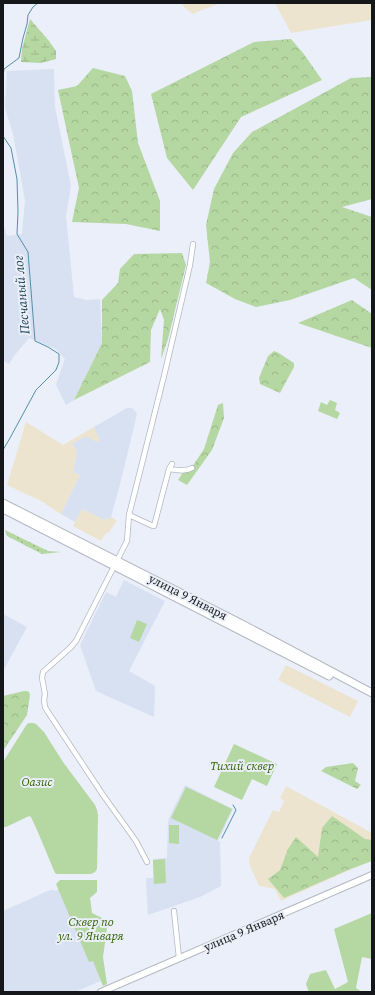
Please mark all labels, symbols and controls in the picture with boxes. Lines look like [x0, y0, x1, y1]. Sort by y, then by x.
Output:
water label: Песчаный лог [10, 255, 33, 336]
street label: улица 9 Января [146, 570, 230, 624]
park label: Тихий сквер [210, 758, 274, 774]
park label: Оазис [21, 774, 53, 790]
street label: улица 9 Января [201, 907, 287, 955]
park label: Сквер по ул. 9 Января [56, 914, 124, 944]

